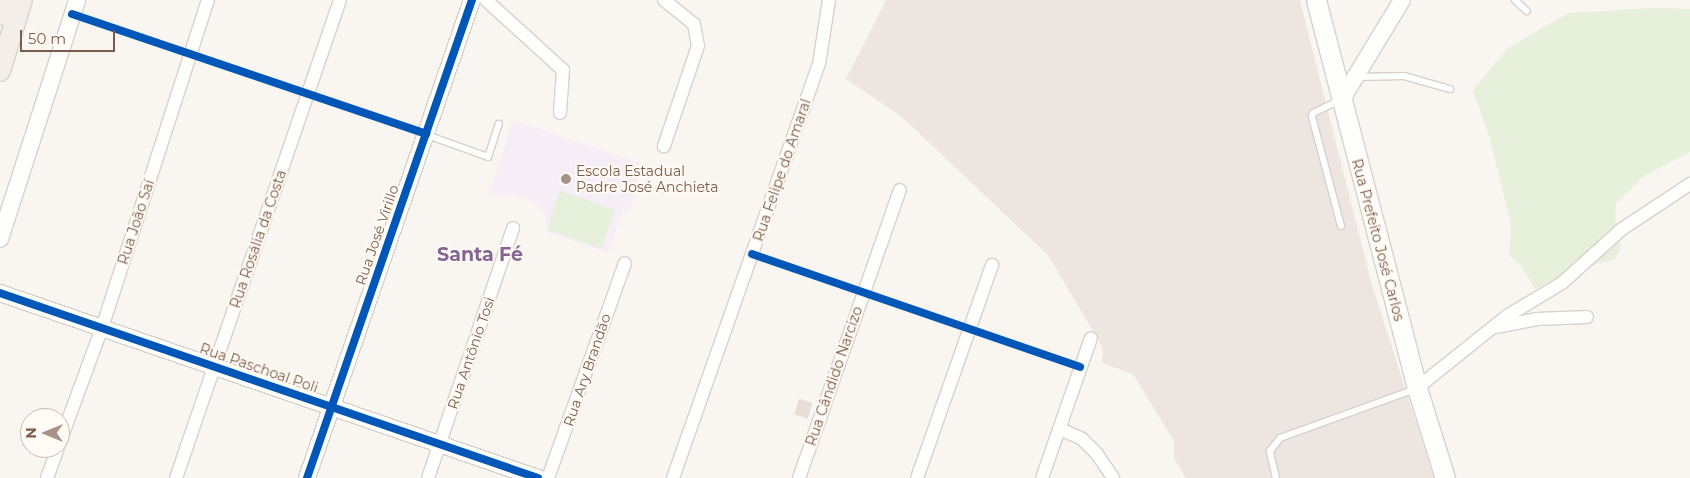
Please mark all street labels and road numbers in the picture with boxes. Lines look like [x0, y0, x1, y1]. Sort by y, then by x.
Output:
street label: Rua Felipe do Amaral [750, 96, 814, 244]
street label: Rua Prefeito José Carlos [1348, 157, 1408, 323]
street label: Rua Rosália da Costa [226, 168, 290, 310]
street label: Rua João Saí [114, 177, 158, 267]
street label: Rua José Virillo [352, 183, 402, 287]
street label: Rua Antônio Tosi [444, 295, 498, 411]
street label: Rua Cândido Narcizo [802, 304, 866, 448]
street label: Rua Ary Brandão [560, 311, 614, 429]
street label: Rua Paschoal Poli [198, 340, 320, 396]

